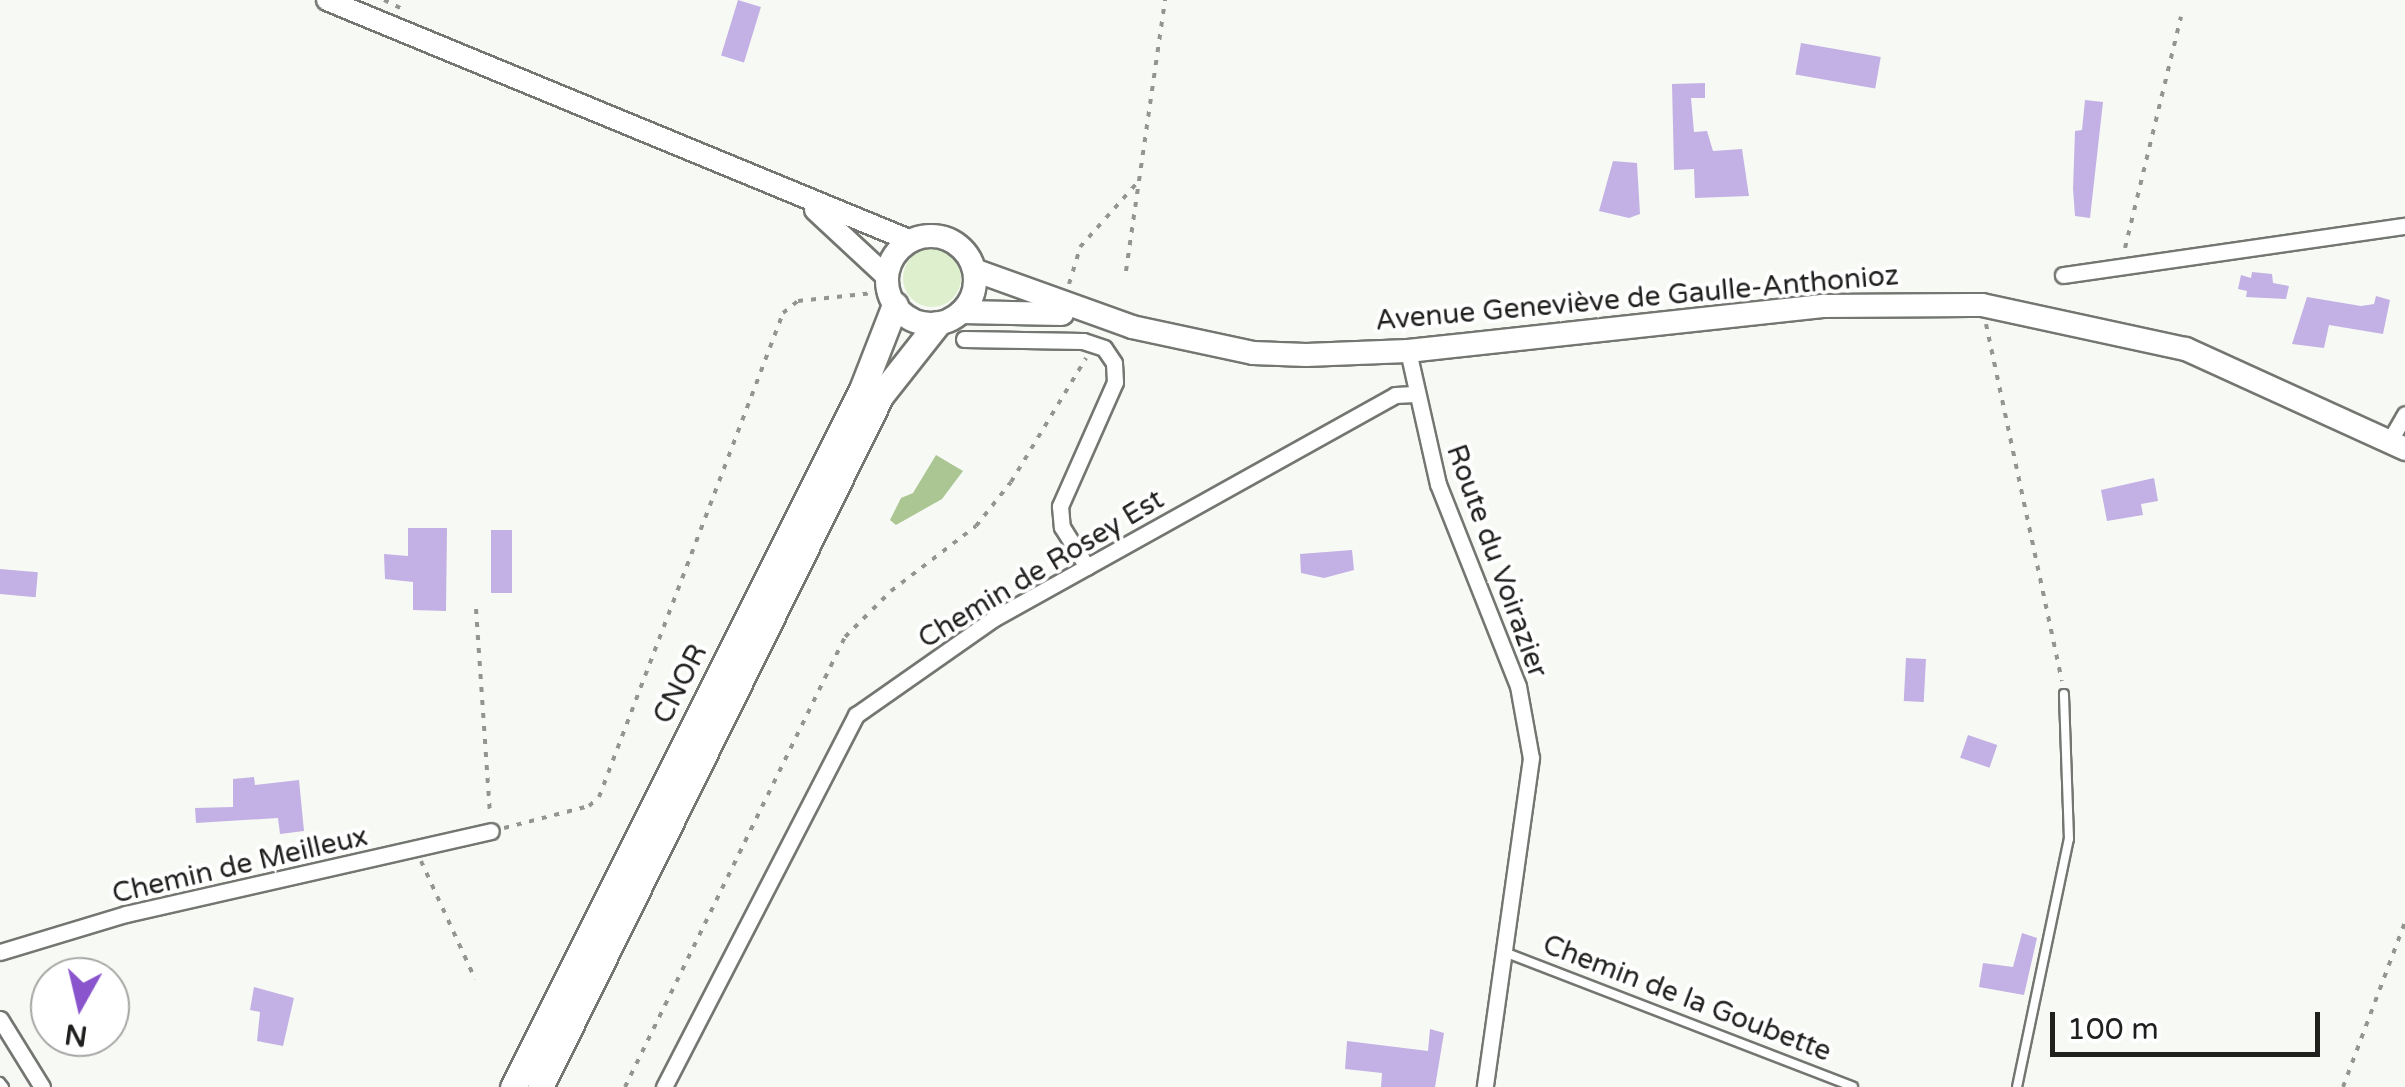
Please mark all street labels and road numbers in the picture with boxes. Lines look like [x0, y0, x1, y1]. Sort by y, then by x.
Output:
street label: Avenue Geneviève de Gaulle-Anthonioz [1374, 258, 1900, 338]
street label: Route du Voirazier [1439, 440, 1555, 682]
street label: Chemin de Rosey Est [912, 482, 1170, 656]
street label: CNOR [646, 639, 714, 729]
street label: Chemin de Meilleux [109, 819, 371, 911]
street label: Chemin de la Goubette [1538, 927, 1836, 1069]

